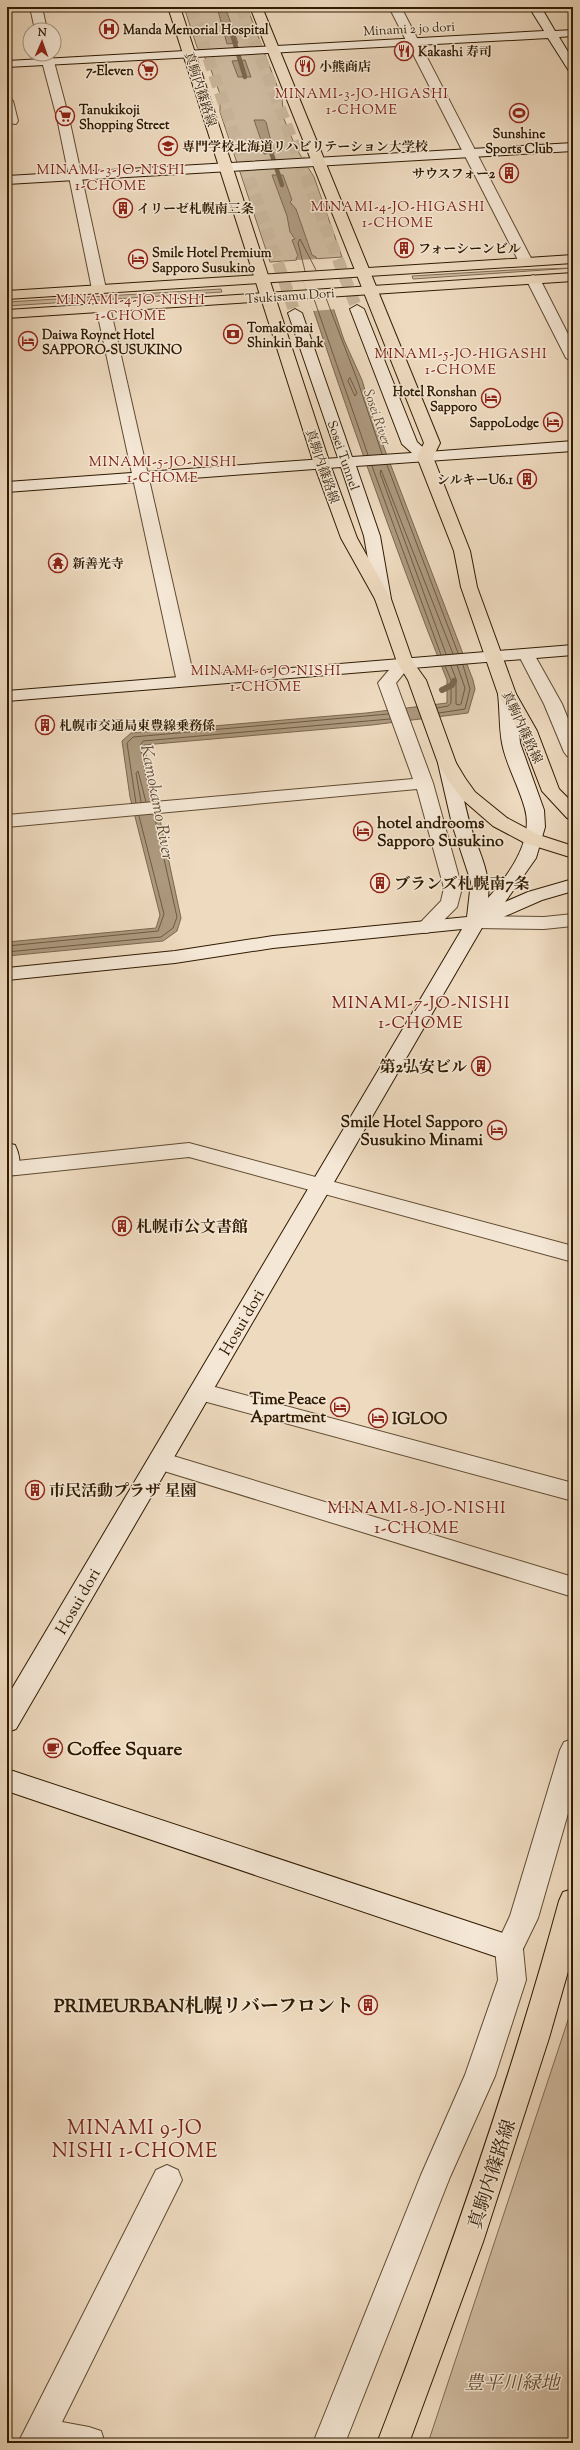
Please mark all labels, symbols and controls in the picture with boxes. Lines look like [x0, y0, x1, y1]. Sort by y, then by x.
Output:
hospital icon: Manda Memorial Hospital [98, 18, 120, 40]
street label: Minami 2 jo dori [363, 19, 456, 41]
north arrow [22, 22, 62, 62]
place label: Manda Memorial Hospital [123, 22, 269, 40]
text: N [37, 25, 47, 41]
restaurant icon: Kakashi 寿司 [393, 40, 415, 62]
place label: Kakashi 寿司 [418, 44, 492, 62]
street label: 真駒内篠路線 [178, 50, 220, 129]
restaurant icon: 小熊商店 [294, 55, 316, 77]
supermarket icon: 7-Eleven [137, 59, 159, 81]
place label: 小熊商店 [319, 59, 371, 77]
place label: 7-Eleven [86, 63, 134, 81]
district label: MINAMI-3-JO-HIGASHI 1-CHOME [275, 85, 449, 121]
place label: Tanukikoji Shopping Street [79, 102, 170, 135]
sports icon: Sunshine Sports Club [508, 102, 530, 124]
supermarket icon: Tanukikoji Shopping Street [54, 105, 76, 127]
place label: Sunshine Sports Club [485, 126, 553, 159]
school or university icon: 専門学校北海道リハビリテーション大学校 [157, 135, 179, 157]
place label: 専門学校北海道リハビリテーション大学校 [182, 139, 429, 157]
district label: MINAMI-3-JO-NISHI 1-CHOME [36, 161, 186, 197]
building icon: サウスフォー2 [498, 162, 520, 184]
place label: サウスフォー2 [412, 166, 496, 184]
building icon: イリーゼ札幌南三条 [112, 197, 134, 219]
district label: MINAMI-4-JO-HIGASHI 1-CHOME [311, 198, 485, 234]
place label: イリーゼ札幌南三条 [137, 201, 254, 219]
building icon: フォーシーンビル [393, 237, 415, 259]
place label: フォーシーンビル [418, 241, 521, 259]
place label: Smile Hotel Premium Sapporo Susukino [152, 245, 272, 278]
hotel icon: Smile Hotel Premium Sapporo Susukino [127, 248, 149, 270]
street label: Tsukisamu Dori [245, 285, 336, 309]
district label: MINAMI-4-JO-NISHI 1-CHOME [56, 291, 206, 327]
place label: Tomakomai Shinkin Bank [247, 320, 325, 353]
bank icon: Tomakomai Shinkin Bank [222, 323, 244, 345]
place label: Daiwa Roynet Hotel SAPPORO-SUSUKINO [42, 327, 182, 360]
hotel icon: Daiwa Roynet Hotel SAPPORO-SUSUKINO [17, 330, 39, 352]
district label: MINAMI-5-JO-HIGASHI 1-CHOME [374, 345, 548, 381]
place label: Hotel Ronshan Sapporo [393, 384, 477, 417]
water label: Sosei River [357, 387, 395, 449]
hotel icon: Hotel Ronshan Sapporo [480, 387, 502, 409]
hotel icon: SappoLodge [542, 411, 564, 433]
place label: SappoLodge [469, 415, 539, 433]
street label: Sosei Tunnel [322, 418, 363, 493]
street label: 真駒内篠路線 [300, 427, 342, 506]
district label: MINAMI-5-JO-NISHI 1-CHOME [89, 453, 237, 489]
building icon: シルキーU6.1 [516, 468, 538, 490]
place label: シルキーU6.1 [437, 472, 514, 490]
temple icon: 新善光寺 [47, 552, 69, 574]
place label: 新善光寺 [72, 556, 124, 574]
district label: MINAMI-6-JO-NISHI 1-CHOME [191, 662, 341, 698]
street label: 真駒内篠路線 [497, 689, 546, 767]
building icon: 札幌市交通局東豊線乗務係 [34, 714, 56, 736]
place label: 札幌市交通局東豊線乗務係 [59, 718, 215, 736]
water label: Kamokamo River [133, 743, 179, 862]
place label: hotel androoms Sapporo Susukino [377, 813, 504, 854]
hotel icon: hotel androoms Sapporo Susukino [352, 820, 374, 842]
building icon: ブランズ札幌南7条 [369, 872, 391, 894]
place label: ブランズ札幌南7条 [394, 874, 530, 897]
district label: MINAMI-7-JO-NISHI 1-CHOME [331, 992, 511, 1036]
building icon: 第2弘安ビル [470, 1055, 492, 1077]
place label: 第2弘安ビル [380, 1057, 467, 1080]
place label: Smile Hotel Sapporo Susukino Minami [341, 1112, 483, 1153]
hotel icon: Smile Hotel Sapporo Susukino Minami [486, 1119, 508, 1141]
building icon: 札幌市公文書館 [111, 1215, 133, 1237]
place label: 札幌市公文書館 [136, 1217, 248, 1240]
street label: Hosui dori [215, 1285, 272, 1361]
place label: Time Peace Apartment [249, 1389, 327, 1430]
hotel icon: Time Peace Apartment [329, 1396, 351, 1418]
hotel icon: IGLOO [367, 1407, 389, 1429]
place label: IGLOO [392, 1409, 448, 1432]
building icon: 市民活動プラザ 星園 [24, 1479, 46, 1501]
place label: 市民活動プラザ 星園 [49, 1481, 196, 1504]
district label: MINAMI-8-JO-NISHI 1-CHOME [327, 1497, 507, 1541]
street label: Hosui dori [51, 1564, 108, 1640]
cafe icon: Coffee Square [42, 1737, 64, 1759]
place label: Coffee Square [67, 1737, 182, 1764]
place label: PRIMEURBAN札幌リバーフロント [54, 1994, 354, 2021]
building icon: PRIMEURBAN札幌リバーフロント [357, 1994, 379, 2016]
district label: MINAMI 9-JO NISHI 1-CHOME [52, 2115, 218, 2167]
street label: 真駒内篠路線 [463, 2116, 524, 2233]
park label: 豊平川緑地 [464, 2371, 561, 2398]

